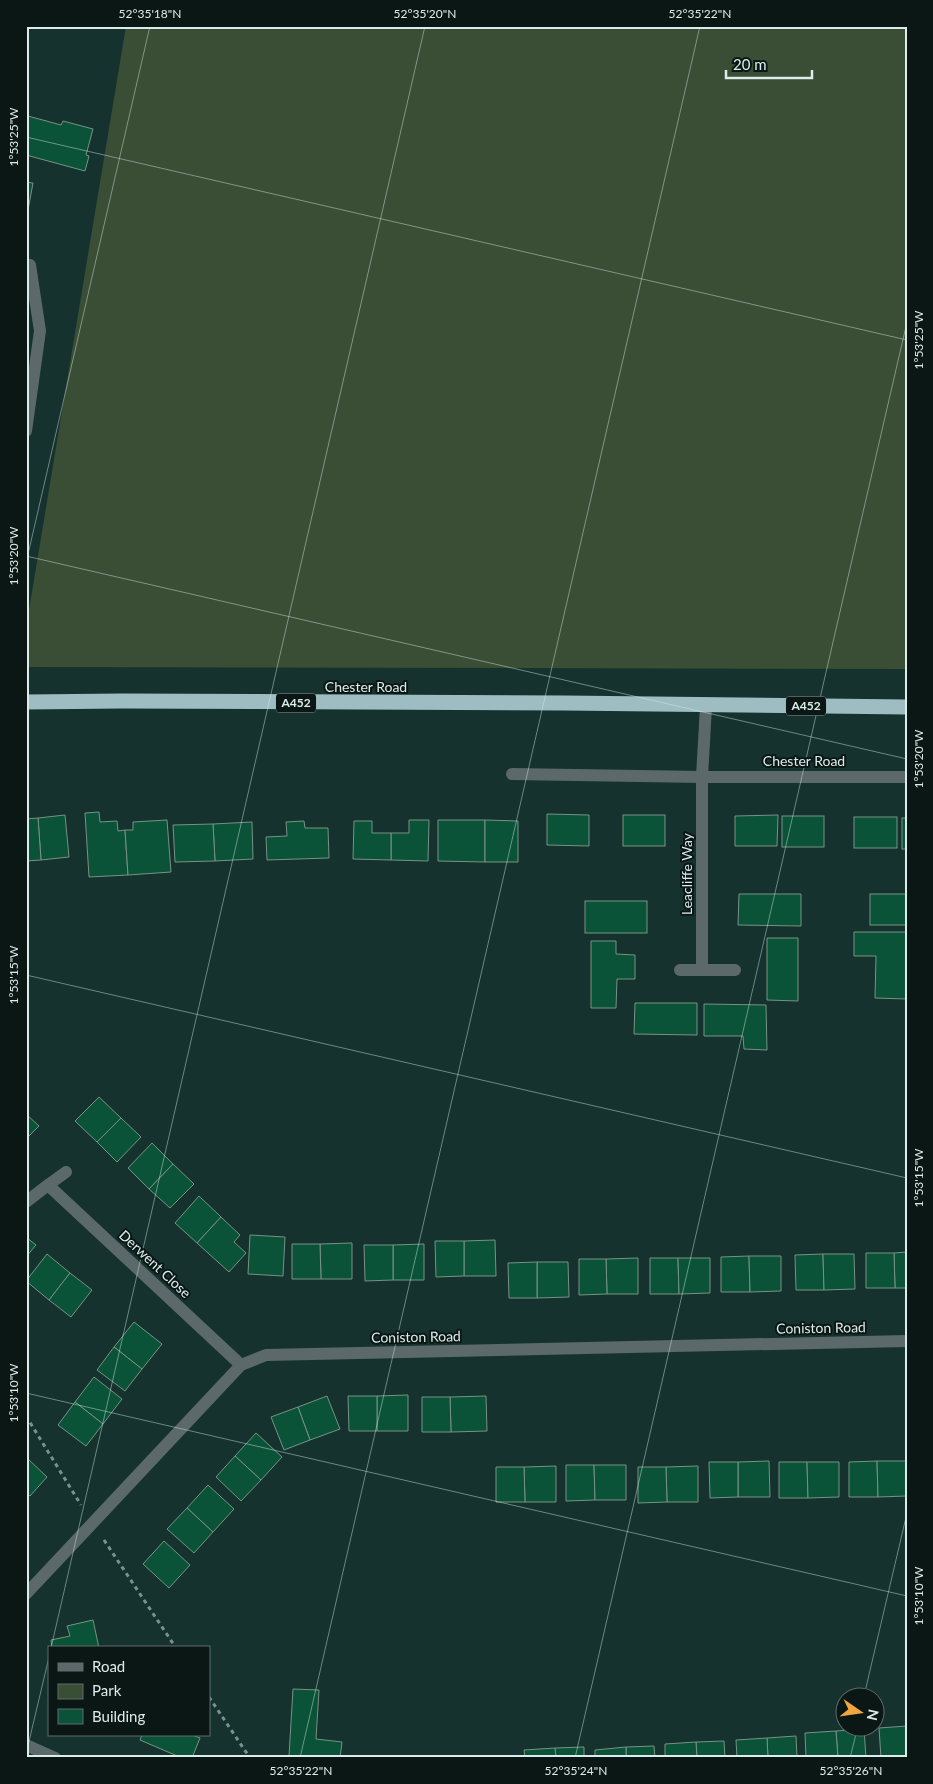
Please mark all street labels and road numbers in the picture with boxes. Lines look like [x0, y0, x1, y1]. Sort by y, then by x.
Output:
street label: Chester Road [325, 678, 407, 695]
road number: A452 [276, 694, 316, 712]
road number: A452 [786, 696, 826, 716]
street label: Chester Road [763, 752, 845, 769]
street label: Leacliffe Way [678, 832, 695, 915]
street label: Derwent Close [116, 1226, 195, 1301]
street label: Coniston Road [776, 1318, 866, 1337]
street label: Coniston Road [371, 1327, 461, 1346]

